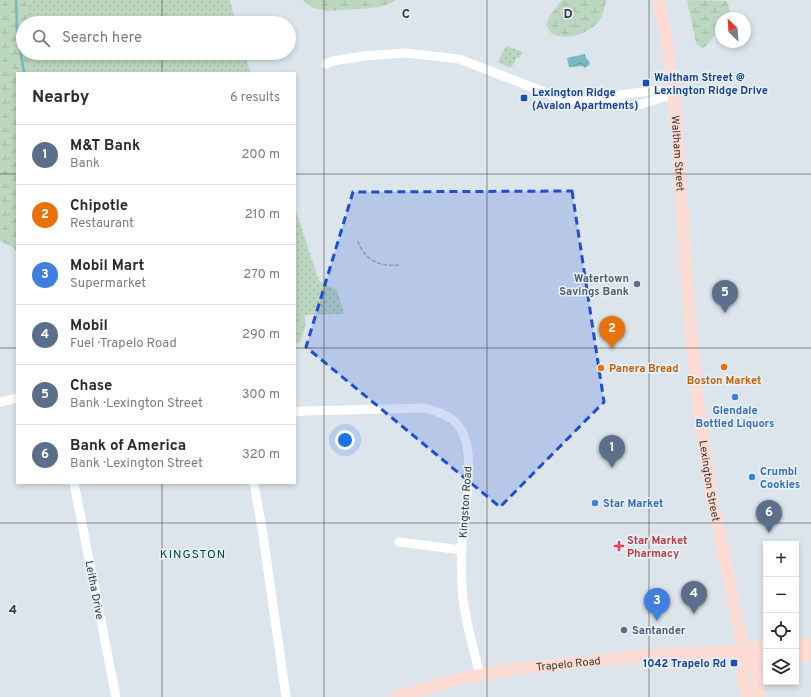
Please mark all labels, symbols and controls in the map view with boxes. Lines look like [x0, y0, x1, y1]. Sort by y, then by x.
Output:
text: C [402, 7, 410, 23]
text: D [563, 7, 573, 23]
north arrow [715, 12, 751, 48]
search box [16, 16, 296, 60]
icon: search [30, 27, 52, 49]
text: Search here [62, 29, 142, 48]
place label: Waltham Street @ Lexington Ridge Drive [654, 71, 768, 98]
marker: Waltham Street @ Lexington Ridge Drive [641, 78, 651, 88]
place label: Lexington Ridge (Avalon Apartments) [532, 86, 638, 113]
text: Nearby [32, 87, 89, 109]
text: 6 results [230, 90, 280, 106]
marker: Lexington Ridge (Avalon Apartments) [519, 93, 529, 103]
street label: Waltham Street [668, 115, 687, 192]
text: M&T Bank [70, 137, 140, 156]
text: 1 [42, 147, 48, 163]
text: 200 m [241, 147, 280, 163]
text: Bank [70, 156, 100, 172]
text: Chipotle [70, 197, 128, 216]
text: 2 [41, 207, 49, 223]
text: 210 m [245, 207, 280, 223]
text: Restaurant [70, 216, 134, 232]
text: Mobil Mart [70, 257, 144, 276]
text: 3 [41, 267, 49, 283]
text: 270 m [243, 267, 280, 283]
place label: Watertown Savings Bank [559, 272, 629, 299]
text: Supermarket [70, 276, 146, 292]
marker: Watertown Savings Bank [632, 279, 642, 289]
pin: 5 [712, 280, 738, 313]
pin: 2 [599, 316, 625, 349]
text: Mobil [70, 317, 108, 336]
text: 4 [41, 327, 49, 343]
text: 290 m [242, 327, 280, 343]
text: Fuel · Trapelo Road [70, 336, 177, 352]
place label: Panera Bread [609, 362, 679, 376]
marker: Boston Market [719, 362, 729, 372]
marker: Panera Bread [596, 363, 606, 373]
place label: Boston Market [687, 374, 761, 388]
text: Chase [70, 377, 112, 396]
text: 5 [41, 387, 49, 403]
text: 300 m [242, 387, 280, 403]
marker: Glendale Bottled Liquors [730, 392, 740, 402]
text: Bank · Lexington Street [70, 396, 203, 412]
place label: Glendale Bottled Liquors [695, 404, 775, 431]
your location [335, 430, 355, 450]
pin: 1 [599, 435, 625, 468]
text: Bank of America [70, 437, 186, 456]
street label: Lexington Street [695, 439, 723, 523]
text: 6 [41, 447, 49, 463]
text: 320 m [242, 447, 280, 463]
text: Bank · Lexington Street [70, 456, 203, 472]
place label: Crumbl Cookies [760, 465, 800, 492]
street label: Kingston Road [457, 466, 475, 538]
marker: Crumbl Cookies [747, 472, 757, 482]
place label: Star Market [603, 497, 663, 511]
marker: Star Market [590, 498, 600, 508]
pin: 6 [756, 500, 782, 533]
place label: Star Market Pharmacy [627, 534, 687, 561]
marker: Star Market Pharmacy [614, 541, 624, 551]
map controls [763, 541, 799, 685]
button: + [763, 541, 799, 577]
district label: KINGSTON [160, 547, 226, 563]
street label: Leitha Drive [81, 560, 107, 621]
button: − [763, 577, 799, 613]
pin: 4 [681, 581, 707, 614]
pin: 3 [644, 588, 670, 621]
text: 4 [9, 603, 17, 619]
button: locate [763, 613, 799, 649]
place label: Santander [632, 624, 686, 638]
marker: Santander [619, 625, 629, 635]
button: layers [763, 649, 799, 685]
street label: Trapelo Road [535, 654, 601, 675]
place label: 1042 Trapelo Rd [643, 657, 726, 671]
marker: 1042 Trapelo Rd [729, 658, 739, 668]

